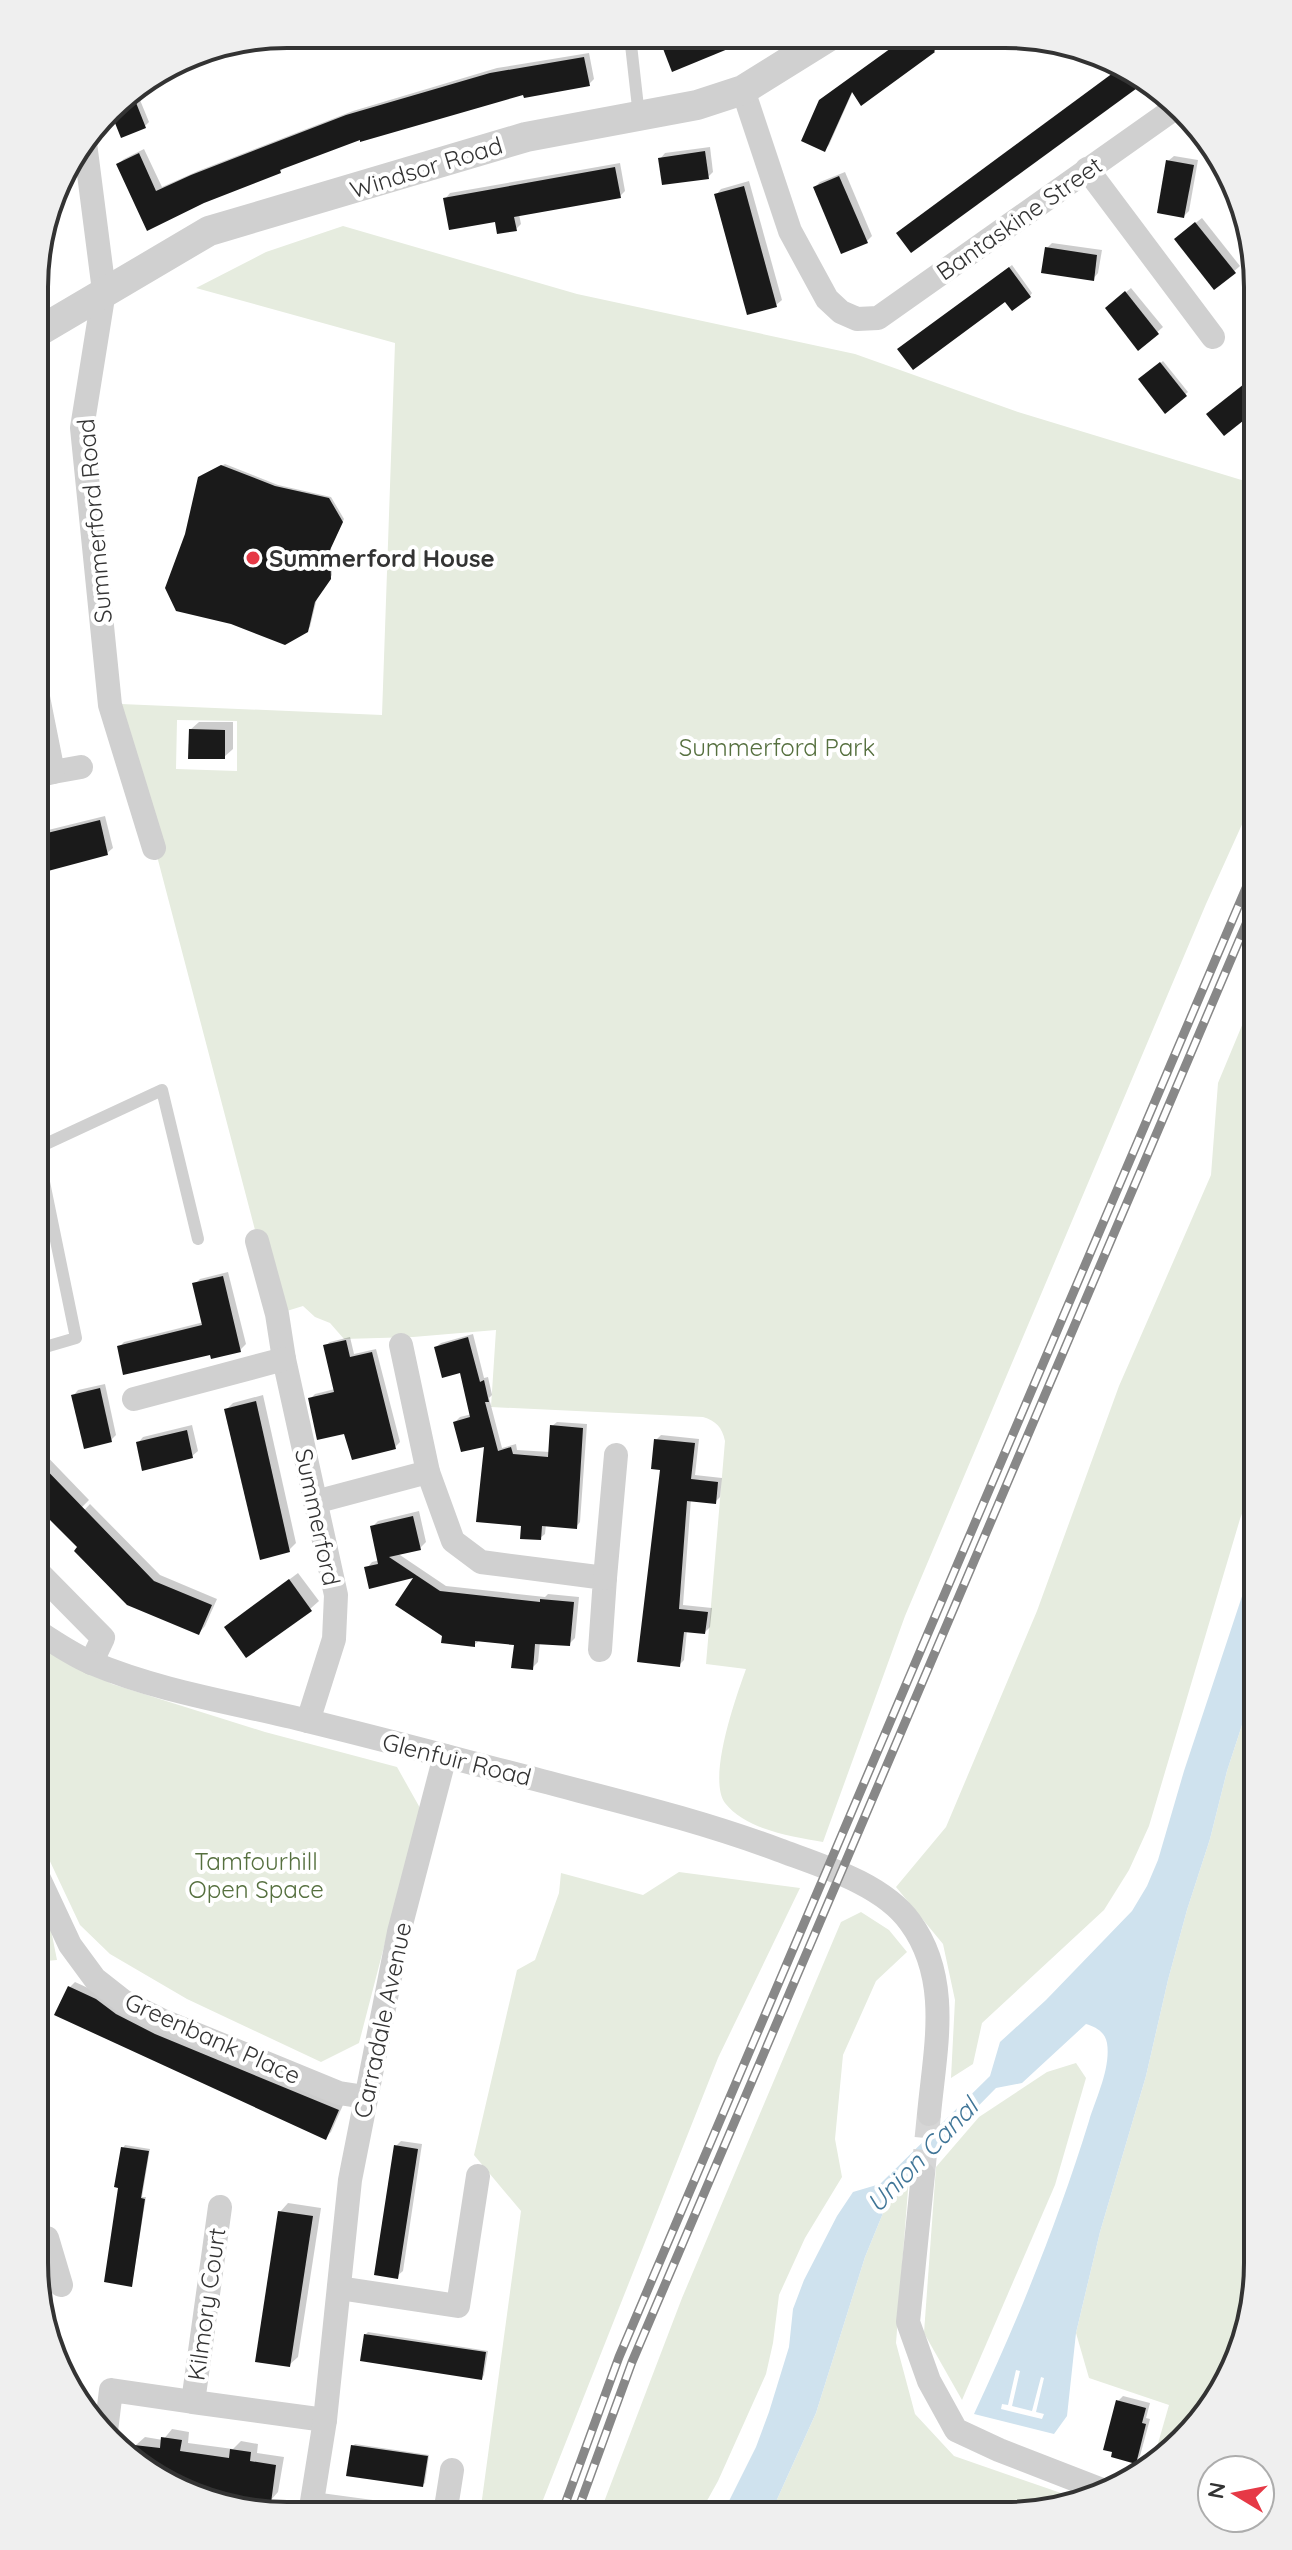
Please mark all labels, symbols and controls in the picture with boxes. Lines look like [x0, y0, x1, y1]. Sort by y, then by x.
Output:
street label: Windsor Road [346, 130, 506, 204]
street label: Bantaskine Street [930, 150, 1108, 286]
street label: Summerford Road [70, 417, 118, 625]
place label: Summerford House [269, 543, 495, 573]
marker: Summerford House [244, 549, 262, 567]
park label: Summerford Park [679, 732, 875, 762]
street label: Summerford [289, 1446, 347, 1588]
street label: Glenfuir Road [380, 1726, 534, 1792]
park label: Tamfourhill Open Space [188, 1846, 324, 1904]
street label: Carradale Avenue [347, 1919, 417, 2121]
street label: Greenbank Place [121, 1986, 305, 2090]
water label: Union Canal [859, 2089, 987, 2219]
street label: Kilmory Court [180, 2226, 232, 2382]
north arrow [1196, 2454, 1276, 2534]
text: N [1201, 2480, 1231, 2501]

